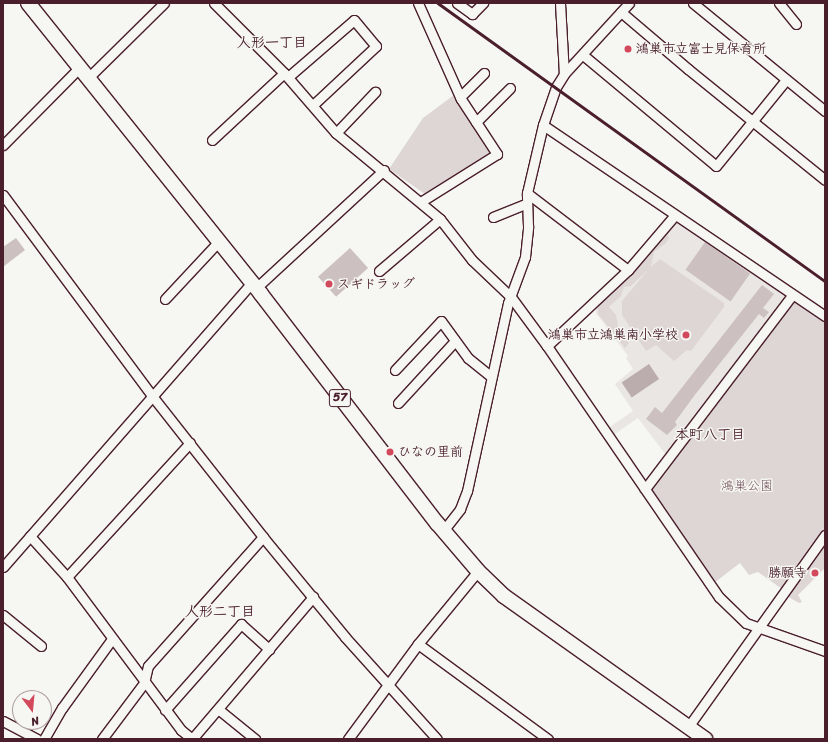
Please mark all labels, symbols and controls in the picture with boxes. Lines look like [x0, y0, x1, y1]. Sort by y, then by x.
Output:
district label: 人形一丁目 [237, 35, 307, 51]
place label: 鴻巣市立富士見保育所 [636, 41, 766, 57]
marker: 鴻巣市立富士見保育所 [623, 44, 633, 54]
place label: スギドラッグ [337, 276, 415, 292]
marker: スギドラッグ [324, 279, 334, 289]
place label: 鴻巣市立鴻巣南小学校 [548, 327, 678, 343]
marker: 鴻巣市立鴻巣南小学校 [681, 330, 691, 340]
road number: 57 [328, 388, 352, 408]
district label: 本町八丁目 [675, 427, 745, 443]
place label: ひなの里前 [398, 444, 463, 460]
marker: ひなの里前 [385, 447, 395, 457]
park label: 鴻巣公園 [721, 478, 773, 494]
place label: 勝願寺 [768, 565, 807, 581]
marker: 勝願寺 [810, 568, 820, 578]
district label: 人形二丁目 [185, 604, 255, 620]
north arrow [12, 690, 52, 730]
text: N [29, 711, 41, 731]

